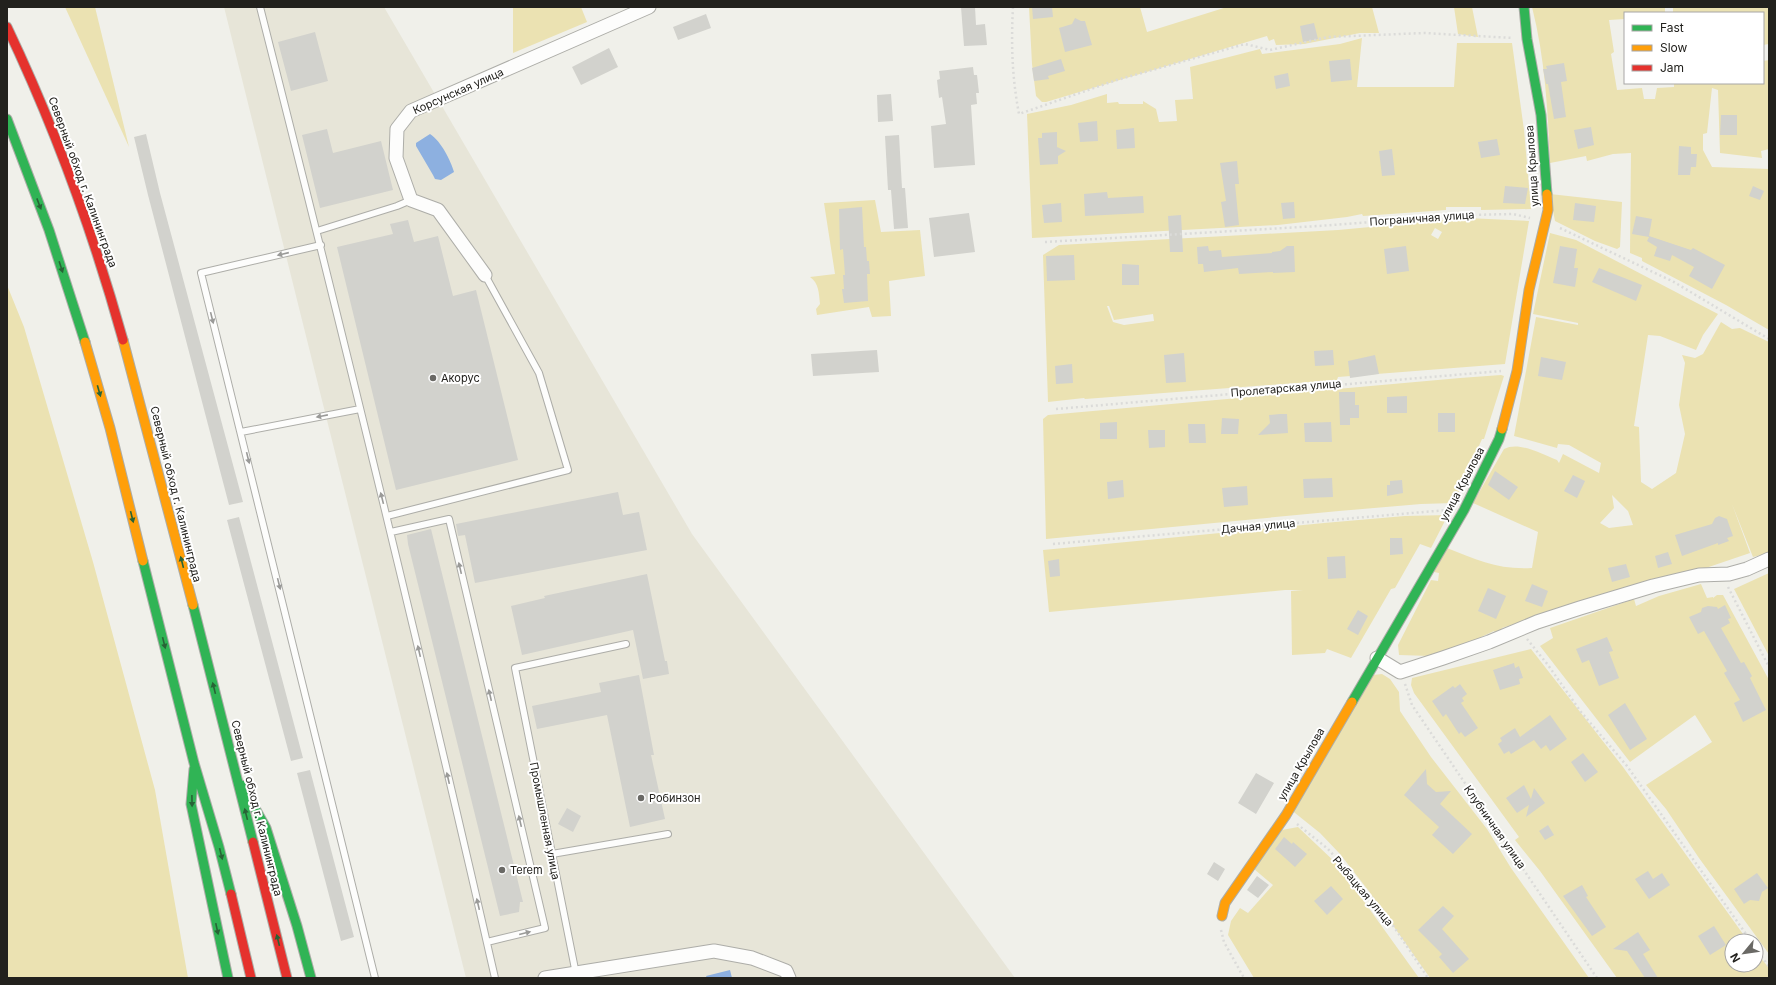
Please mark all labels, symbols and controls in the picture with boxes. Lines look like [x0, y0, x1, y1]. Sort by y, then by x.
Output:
legend [1624, 12, 1764, 84]
text: Fast [1660, 20, 1684, 35]
text: Slow [1660, 40, 1688, 55]
text: Jam [1660, 60, 1684, 75]
street label: Корсунская улица [410, 65, 506, 117]
street label: Северный обход г. Калининграда [45, 95, 121, 269]
street label: улица Крылова [1522, 125, 1542, 207]
one-way arrow [36, 198, 42, 210]
street label: Пограничная улица [1369, 207, 1475, 229]
one-way arrow [277, 251, 289, 257]
one-way arrow [58, 262, 64, 274]
one-way arrow [210, 312, 216, 324]
place label: Акорус [441, 371, 480, 385]
marker: Акорус [428, 373, 438, 383]
street label: Пролетарская улица [1230, 376, 1342, 400]
one-way arrow [96, 386, 102, 398]
street label: Северный обход г. Калининграда [147, 405, 205, 583]
one-way arrow [316, 414, 328, 420]
street label: улица Крылова [1437, 445, 1487, 523]
one-way arrow [245, 451, 251, 464]
one-way arrow [379, 491, 385, 503]
one-way arrow [130, 511, 136, 523]
street label: Дачная улица [1220, 516, 1296, 536]
one-way arrow [178, 556, 184, 568]
one-way arrow [457, 562, 463, 574]
one-way arrow [276, 578, 282, 590]
one-way arrow [162, 637, 168, 649]
one-way arrow [415, 645, 421, 658]
one-way arrow [211, 682, 217, 694]
one-way arrow [487, 688, 493, 700]
street label: Северный обход г. Калининграда [228, 719, 286, 897]
street label: улица Крылова [1274, 725, 1328, 803]
street label: Промышленная улица [527, 761, 563, 881]
one-way arrow [445, 772, 451, 784]
street label: Клубничная улица [1461, 783, 1529, 871]
place label: Робинзон [649, 791, 701, 805]
marker: Робинзон [636, 793, 646, 803]
one-way arrow [189, 795, 195, 808]
one-way arrow [243, 808, 249, 820]
one-way arrow [516, 815, 522, 827]
one-way arrow [218, 848, 224, 860]
street label: Рыбацкая улица [1330, 853, 1396, 929]
place label: Terem [510, 863, 543, 877]
marker: Terem [497, 865, 507, 875]
one-way arrow [475, 898, 481, 911]
one-way arrow [214, 923, 220, 935]
one-way arrow [519, 930, 531, 936]
north arrow [1724, 933, 1764, 973]
one-way arrow [274, 934, 280, 946]
text: N [1727, 951, 1743, 965]

